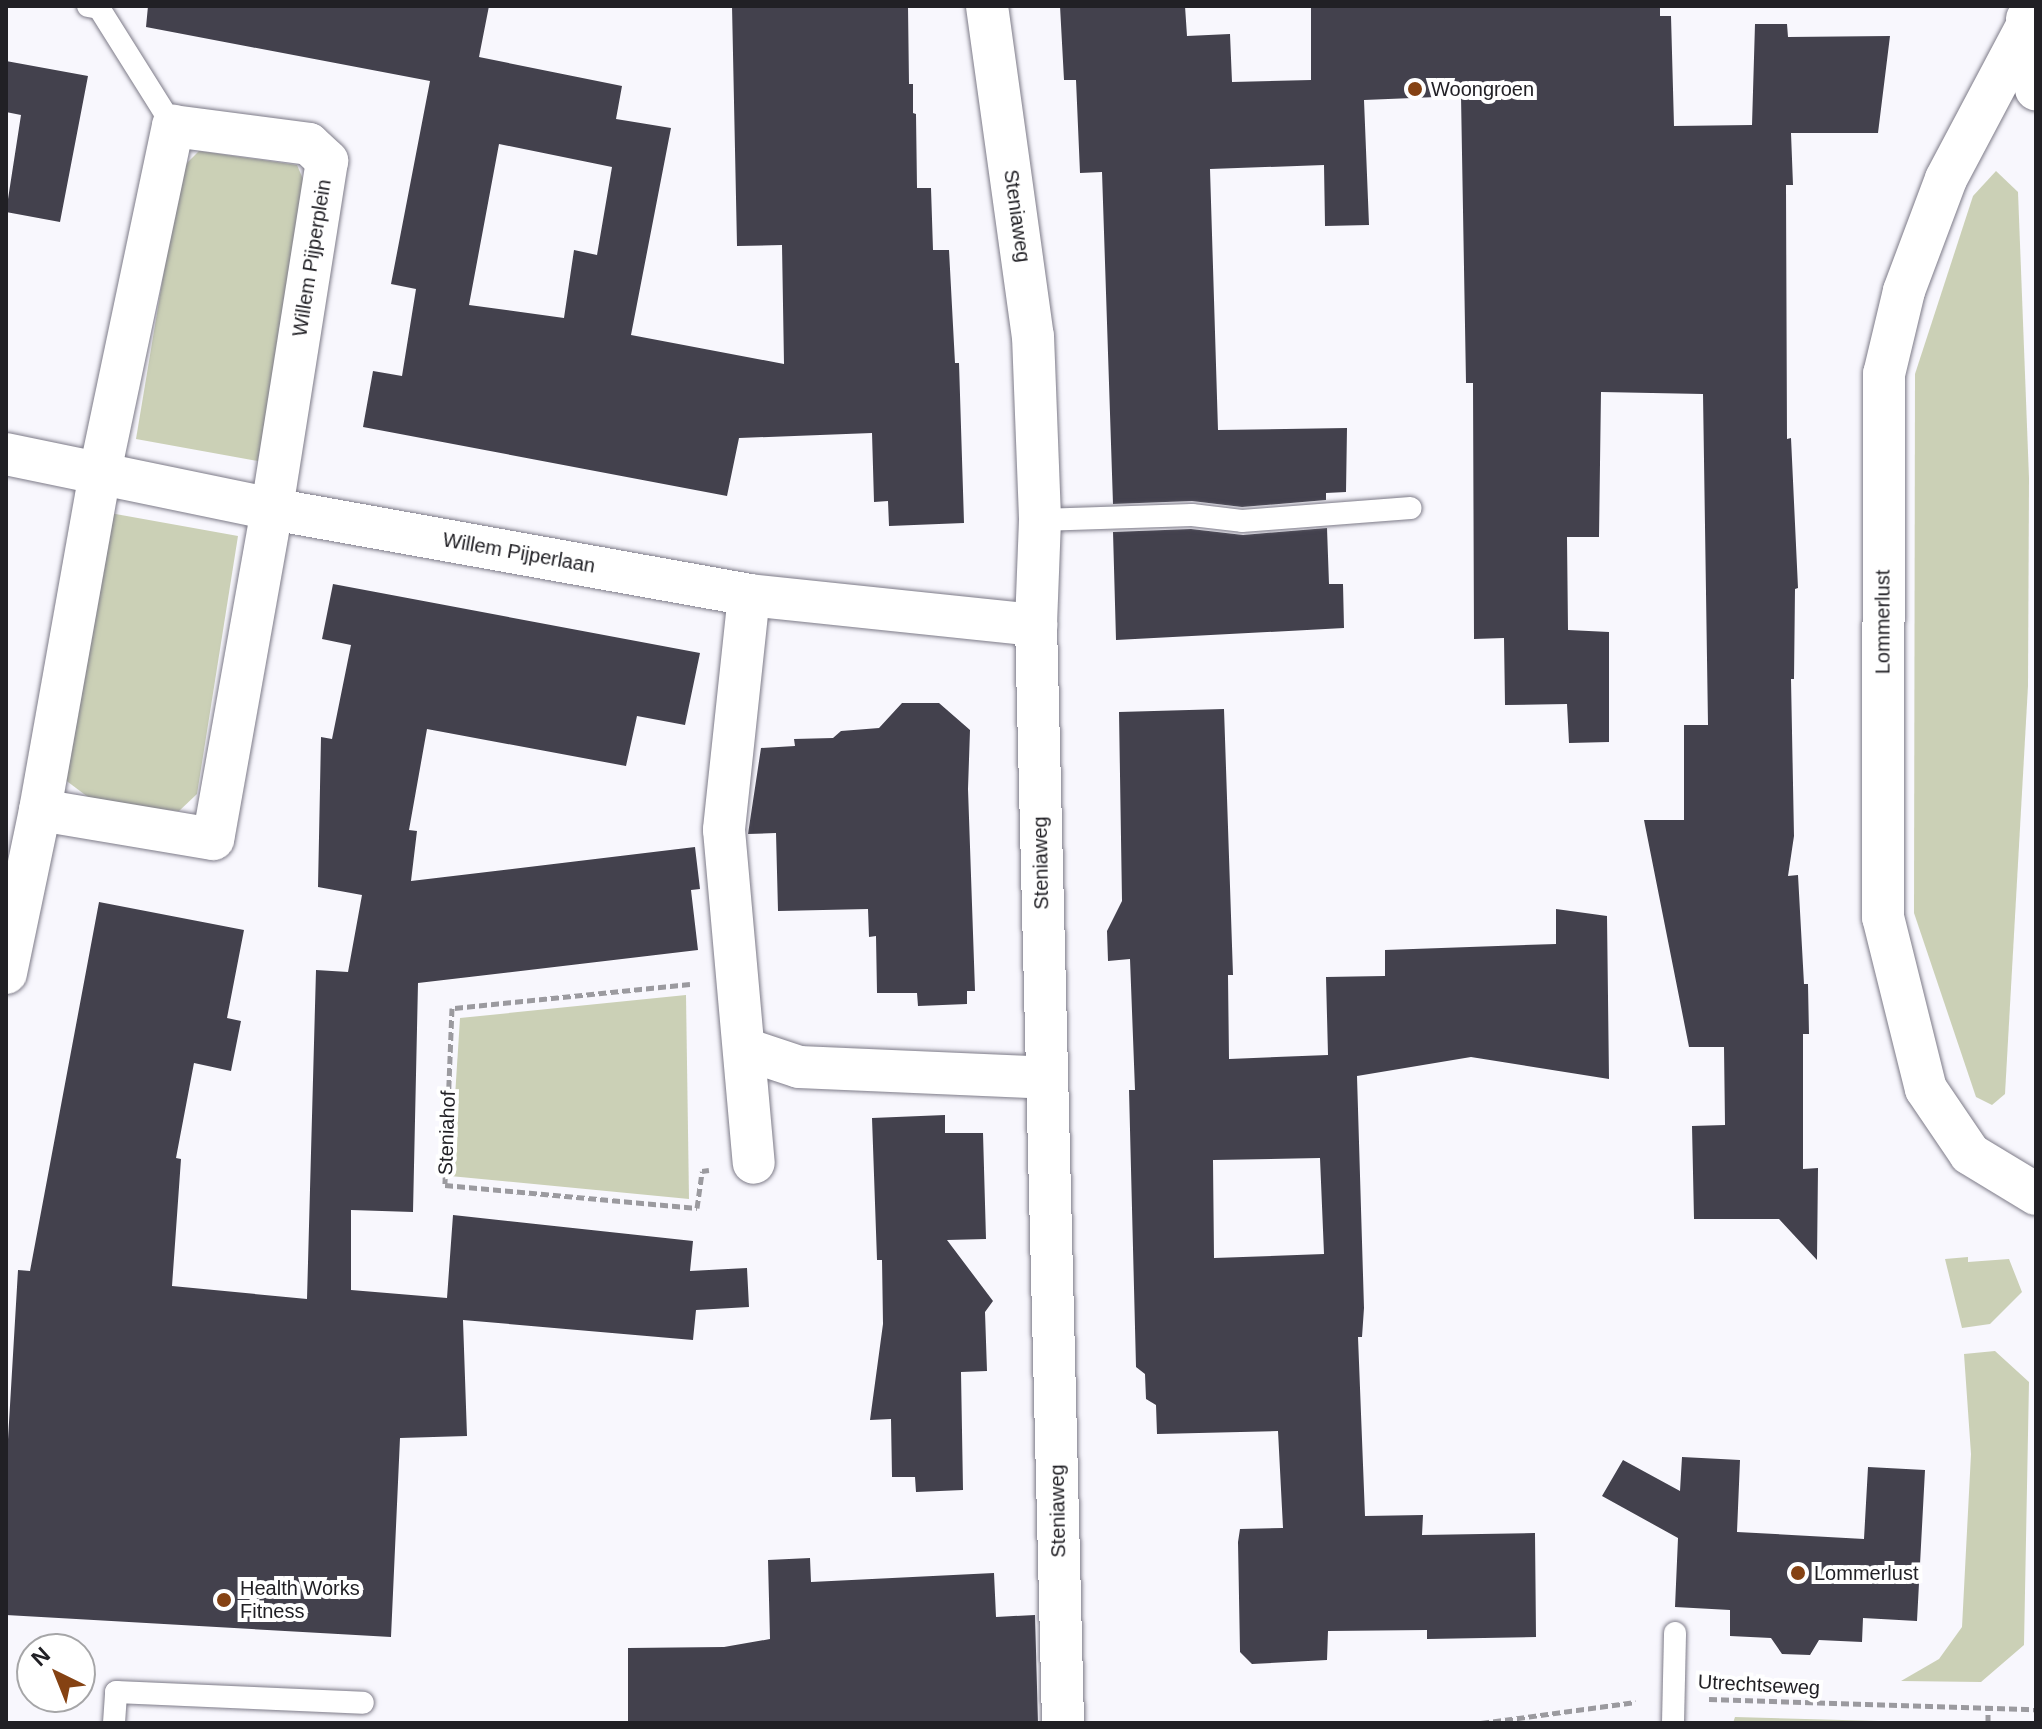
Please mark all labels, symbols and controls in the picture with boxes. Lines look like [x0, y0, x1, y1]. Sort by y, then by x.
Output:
place label: Woongroen [1431, 77, 1534, 101]
marker: Woongroen [1406, 80, 1424, 98]
street label: Steniaweg [999, 168, 1035, 264]
street label: Willem Pijperplein [288, 178, 336, 338]
street label: Willem Pijperlaan [441, 528, 597, 578]
street label: Lommerlust [1871, 570, 1895, 674]
street label: Steniaweg [1028, 816, 1054, 910]
street label: Steniahof [434, 1090, 460, 1176]
street label: Steniaweg [1045, 1464, 1071, 1558]
place label: Lommerlust [1814, 1561, 1918, 1585]
marker: Lommerlust [1789, 1564, 1807, 1582]
place label: Health Works Fitness [240, 1576, 360, 1623]
marker: Health Works Fitness [215, 1591, 233, 1609]
north arrow [16, 1633, 96, 1713]
text: N [26, 1642, 55, 1671]
street label: Utrechtseweg [1697, 1670, 1821, 1700]

